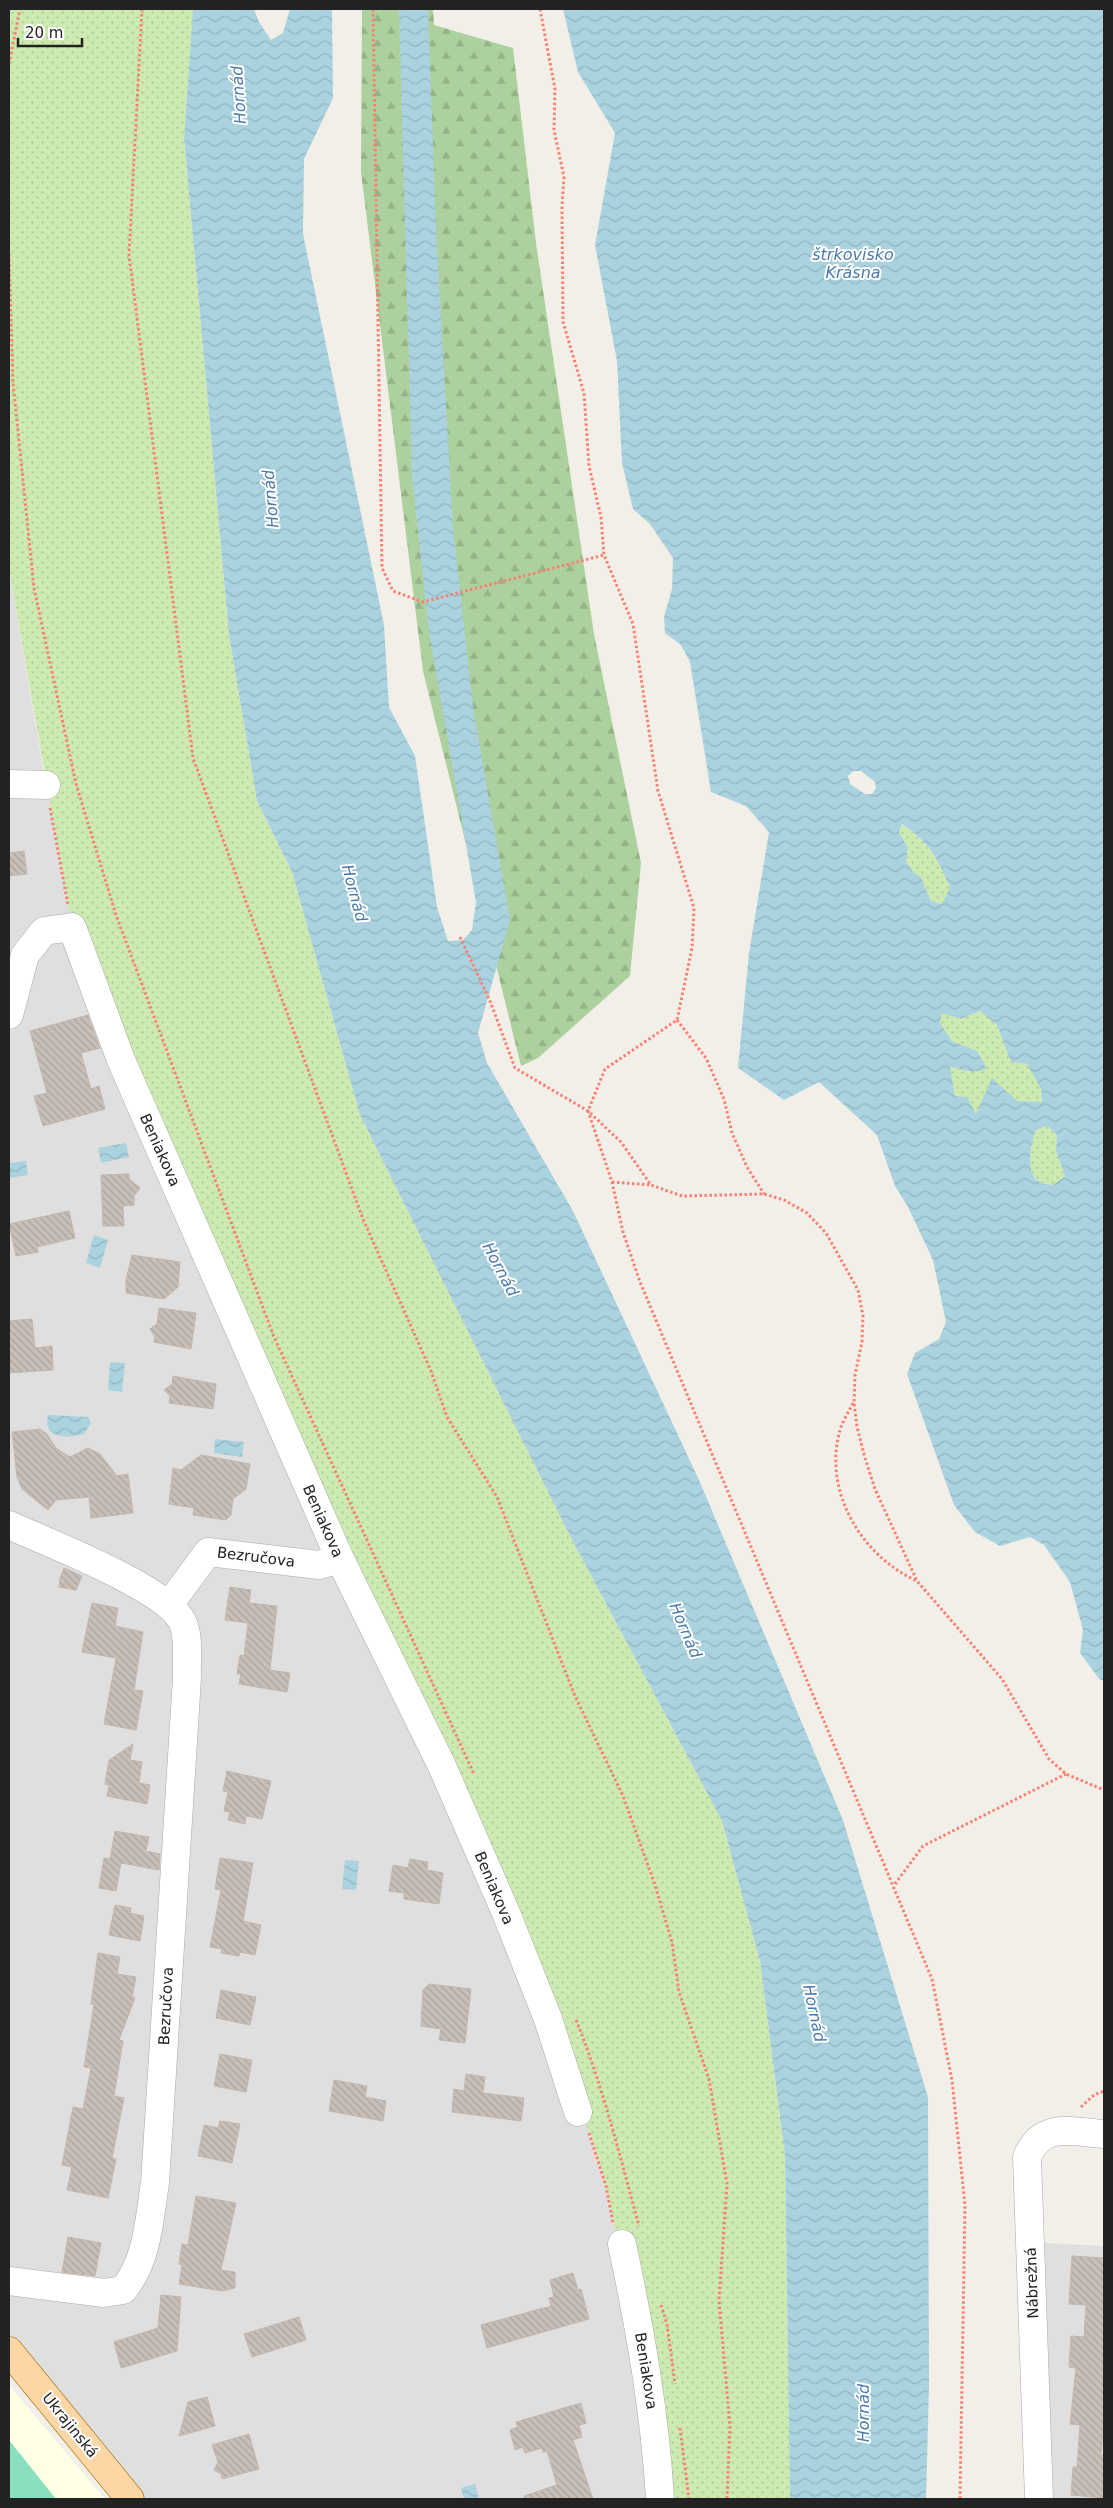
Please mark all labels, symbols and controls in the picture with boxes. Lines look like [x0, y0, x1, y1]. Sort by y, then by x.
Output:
scale bar [18, 15, 81, 47]
text: 20 m [25, 24, 63, 42]
water label: Hornád [227, 64, 250, 125]
water label: štrkovisko Krásna [812, 245, 894, 282]
water label: Hornád [258, 468, 283, 529]
water label: Hornád [338, 862, 371, 925]
street label: Beniakova [136, 1111, 184, 1189]
water label: Hornád [478, 1239, 523, 1300]
street label: Beniakova [299, 1482, 347, 1560]
street label: Bezručova [216, 1543, 296, 1571]
water label: Hornád [665, 1600, 706, 1662]
street label: Beniakova [471, 1849, 517, 1927]
street label: Bezručova [155, 1966, 177, 2046]
water label: Hornád [799, 1983, 830, 2045]
street label: Nábrežná [1022, 2247, 1042, 2319]
street label: Beniakova [631, 2331, 661, 2411]
water label: Hornád [854, 2383, 873, 2442]
street label: Ukrajinská [38, 2389, 102, 2461]

